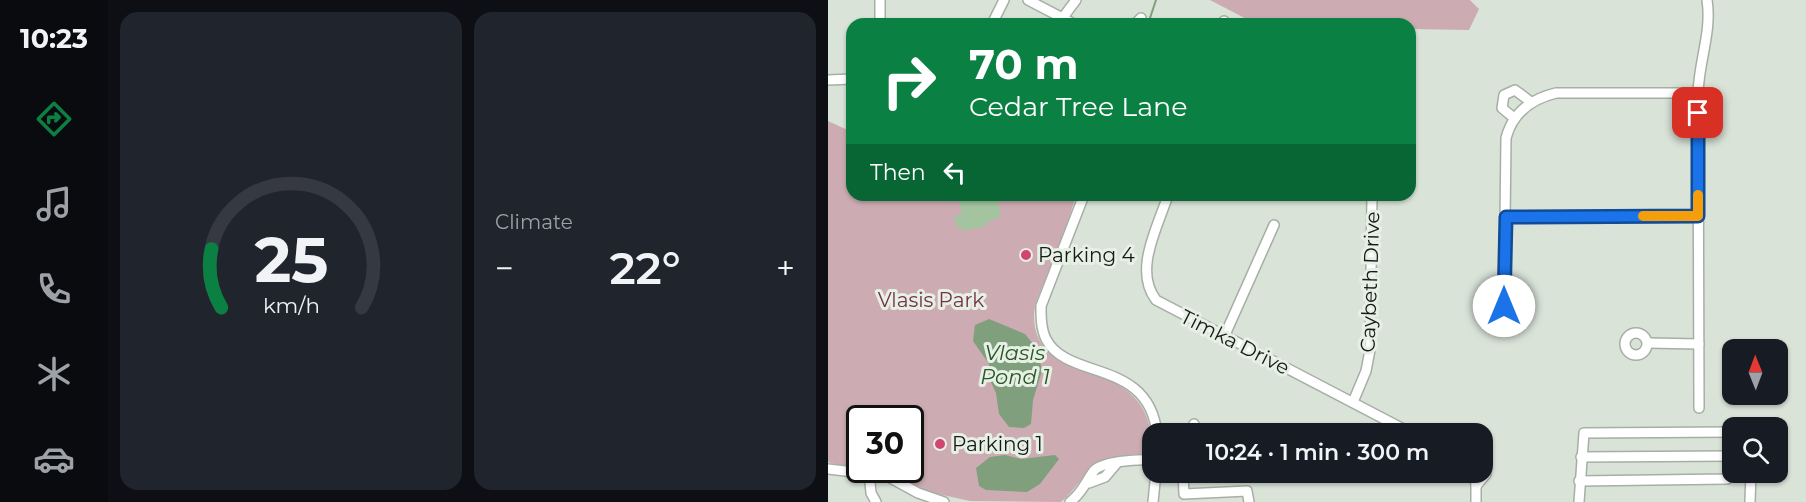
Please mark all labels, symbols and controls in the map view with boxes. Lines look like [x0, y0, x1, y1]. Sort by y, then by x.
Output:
text: 10:23 [20, 22, 88, 55]
text: 70 m [969, 38, 1079, 90]
icon: right [870, 42, 948, 120]
pin [1672, 87, 1723, 138]
text: Cedar Tree Lane [969, 90, 1188, 123]
icon: arrive [1681, 96, 1714, 129]
icon: directions [33, 98, 75, 140]
icon: left [938, 156, 971, 189]
text: Then [870, 159, 926, 186]
icon: music [33, 183, 75, 225]
text: Climate [495, 210, 573, 234]
street label: Caybeth Drive [1356, 211, 1384, 353]
text: 25 [254, 222, 328, 298]
text: 22° [609, 240, 681, 295]
place label: Parking 4 [1038, 243, 1135, 267]
text: − [495, 248, 514, 288]
text: + [776, 248, 795, 288]
marker: Parking 4 [1019, 248, 1033, 262]
icon: phone [33, 268, 75, 310]
position arrow [1472, 274, 1536, 338]
park label: Vlasis Park [878, 288, 984, 312]
text: km/h [262, 292, 320, 318]
street label: Timka Drive [1176, 304, 1294, 380]
north arrow [1722, 339, 1788, 405]
map controls [1722, 339, 1788, 483]
water label: Vlasis Pond 1 [980, 340, 1050, 389]
icon: climate [33, 353, 75, 395]
speed limit sign: 30 [846, 405, 924, 483]
button: search [1722, 417, 1788, 483]
place label: Parking 1 [952, 432, 1043, 456]
marker: Parking 1 [933, 437, 947, 451]
icon: car [33, 438, 75, 480]
text: 10:24 · 1 min · 300 m [1206, 439, 1429, 466]

